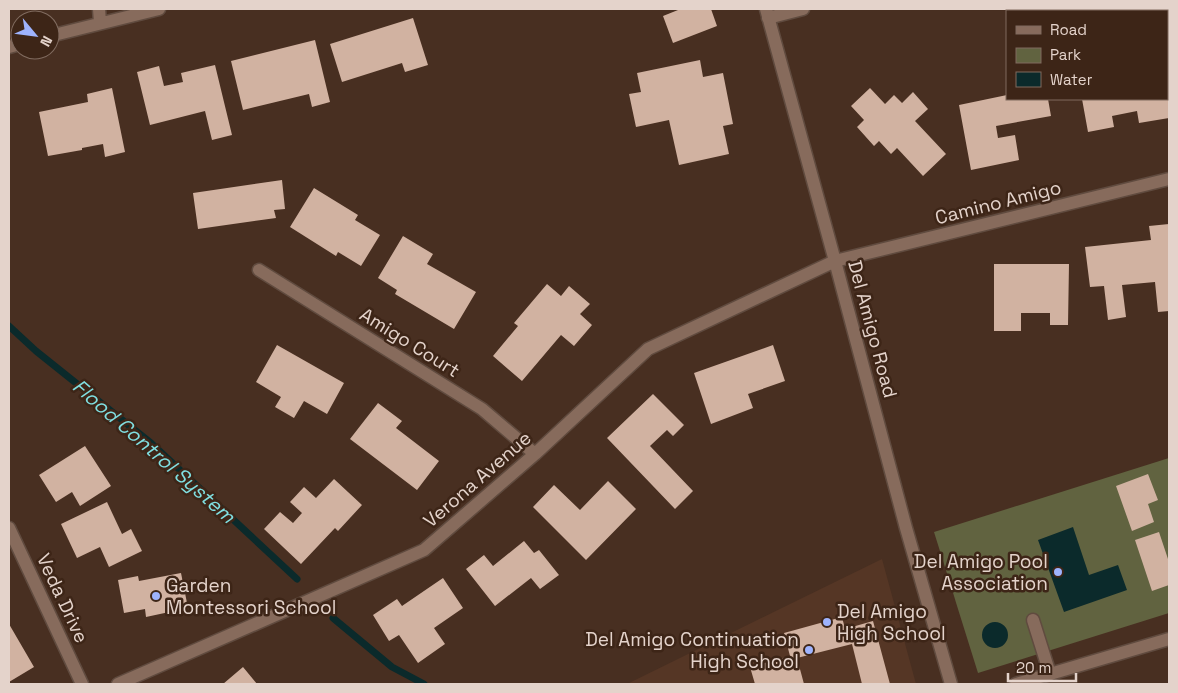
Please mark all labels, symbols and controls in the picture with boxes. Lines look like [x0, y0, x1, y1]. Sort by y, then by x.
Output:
north arrow [10, 10, 60, 60]
legend [1006, 10, 1168, 100]
text: Road [1050, 20, 1087, 39]
text: N [36, 33, 57, 50]
text: Park [1050, 45, 1081, 64]
text: Water [1050, 70, 1093, 89]
street label: Camino Amigo [932, 175, 1064, 230]
street label: Del Amigo Road [842, 258, 903, 401]
street label: Amigo Court [355, 302, 464, 383]
water label: Flood Control System [67, 373, 241, 529]
street label: Verona Avenue [418, 426, 537, 533]
street label: Veda Drive [31, 549, 94, 647]
place label: Del Amigo Pool Association [914, 549, 1048, 596]
marker: Del Amigo Pool Association [1052, 566, 1064, 578]
place label: Garden Montessori School [166, 573, 336, 620]
marker: Garden Montessori School [150, 590, 162, 602]
place label: Del Amigo High School [837, 599, 946, 646]
marker: Del Amigo High School [821, 616, 833, 628]
place label: Del Amigo Continuation High School [585, 627, 799, 674]
marker: Del Amigo Continuation High School [803, 644, 815, 656]
scale bar [1008, 650, 1076, 682]
text: 20 m [1016, 658, 1051, 677]

